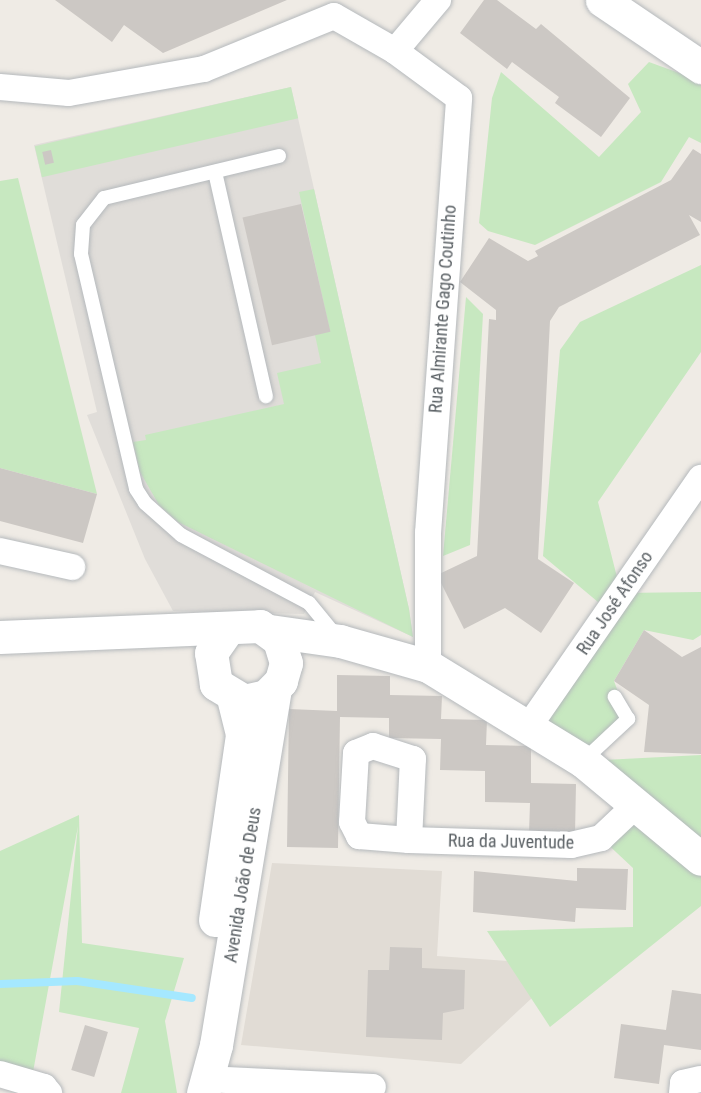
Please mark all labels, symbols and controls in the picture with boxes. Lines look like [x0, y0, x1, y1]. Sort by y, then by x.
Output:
street label: Rua Almirante Gago Coutinho [425, 204, 461, 414]
street label: Rua José Afonso [572, 547, 658, 659]
street label: Avenida João de Deus [220, 806, 266, 964]
street label: Rua da Juventude [448, 830, 574, 854]

